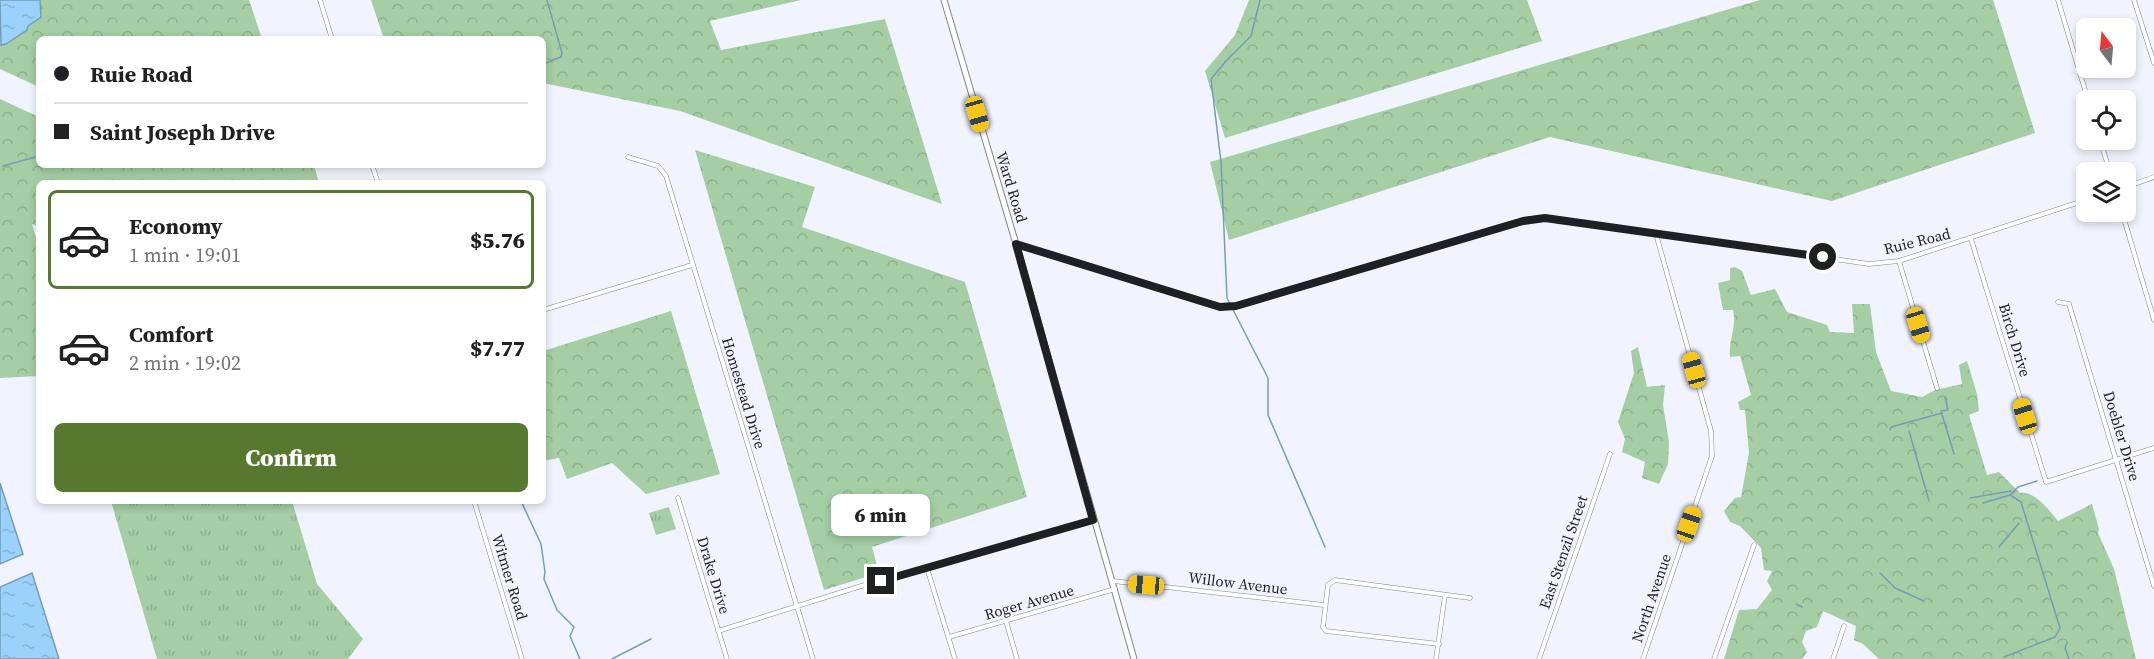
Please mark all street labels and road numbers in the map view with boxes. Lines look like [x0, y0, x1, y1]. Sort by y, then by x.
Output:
street label: Ward Road [991, 149, 1033, 226]
street label: Ruie Road [1881, 222, 1953, 259]
street label: Birch Drive [1994, 301, 2036, 380]
street label: Homestead Drive [717, 335, 771, 452]
street label: Doebler Drive [2098, 388, 2146, 484]
street label: East Stenzil Street [1534, 492, 1592, 612]
street label: Witmer Road [487, 532, 533, 623]
street label: Drake Drive [692, 534, 736, 617]
street label: North Avenue [1626, 551, 1676, 645]
street label: Willow Avenue [1187, 566, 1289, 600]
street label: Roger Avenue [982, 579, 1077, 625]

